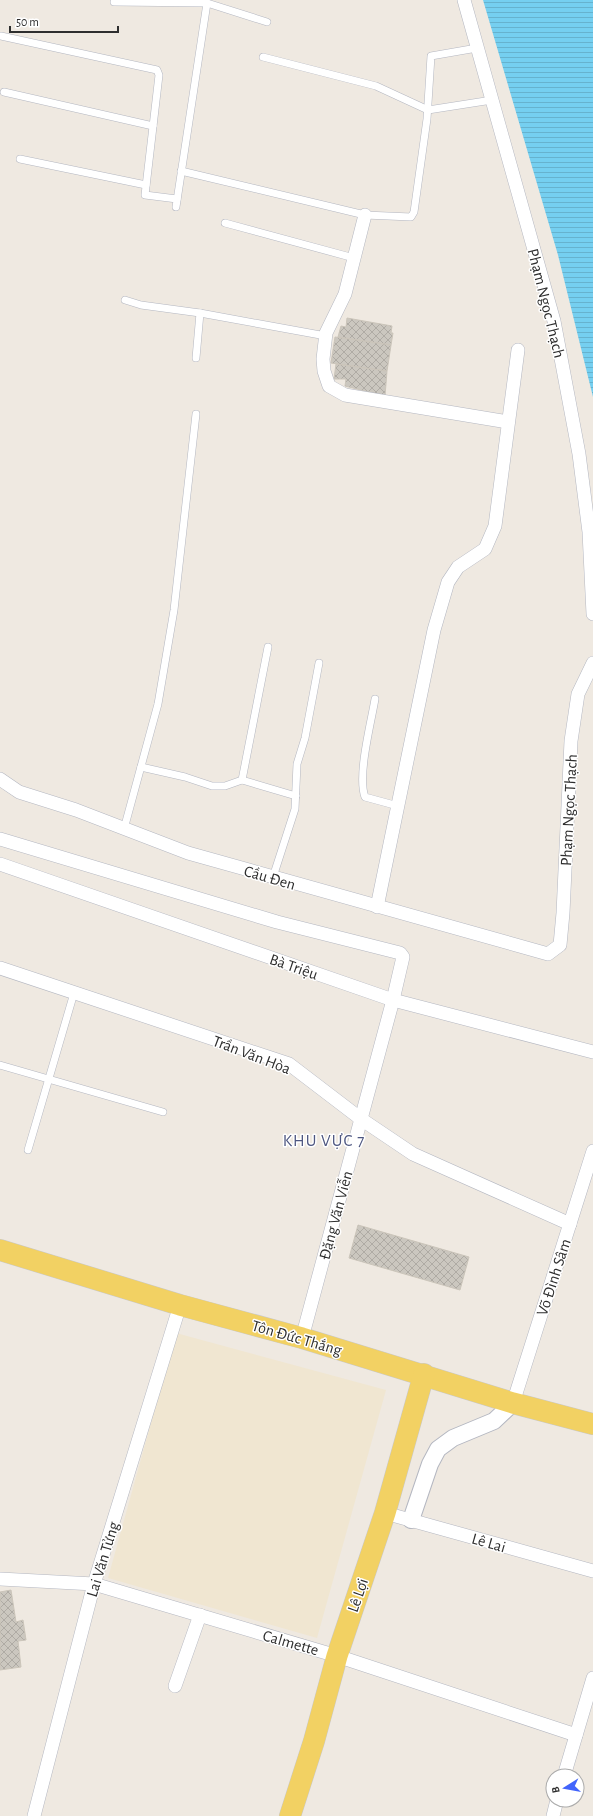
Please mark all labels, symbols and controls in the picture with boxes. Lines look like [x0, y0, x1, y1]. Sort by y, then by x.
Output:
scale bar [10, 8, 118, 34]
text: 50 m [16, 16, 39, 28]
street label: Phạm Ngọc Thạch [525, 247, 567, 360]
street label: Phạm Ngọc Thạch [558, 754, 580, 866]
street label: Cầu Đen [242, 863, 297, 893]
street label: Bà Triệu [267, 951, 320, 983]
street label: Trần Văn Hòa [210, 1033, 293, 1077]
district label: KHU VỰC 7 [283, 1132, 365, 1149]
street label: Đặng Văn Viễn [314, 1169, 356, 1261]
street label: Võ Đình Sâm [534, 1237, 574, 1318]
street label: Tôn Đức Thắng [250, 1317, 344, 1358]
street label: Lai Văn Tửng [84, 1519, 122, 1599]
street label: Lê Lai [470, 1531, 507, 1555]
street label: Lê Lợi [345, 1576, 371, 1614]
street label: Calmette [261, 1627, 320, 1659]
north arrow [545, 1768, 585, 1808]
text: B [550, 1785, 562, 1794]

